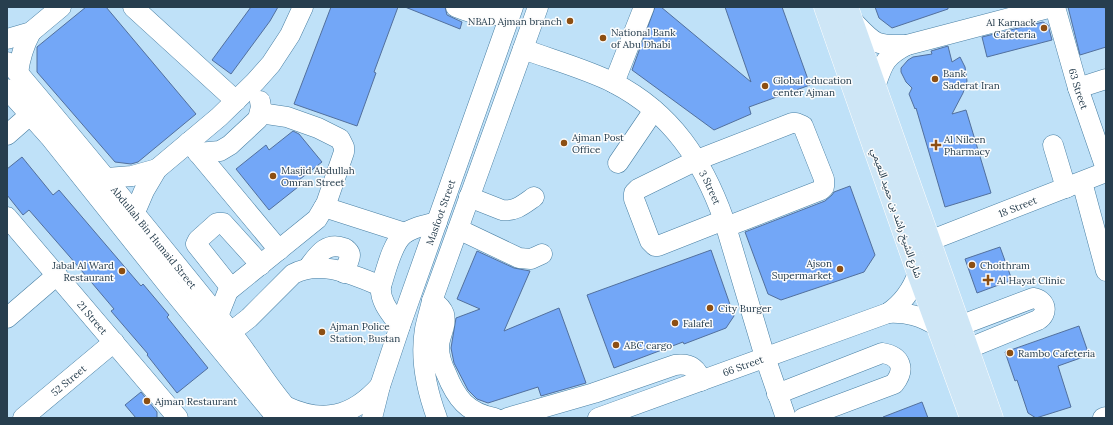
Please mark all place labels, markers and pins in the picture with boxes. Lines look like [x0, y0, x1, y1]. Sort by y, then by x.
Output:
place label: NBAD Ajman branch [468, 15, 562, 28]
marker: NBAD Ajman branch [565, 16, 575, 26]
place label: Al Karnack Cafeteria [985, 16, 1037, 41]
marker: Al Karnack Cafeteria [1039, 23, 1049, 33]
place label: National Bank of Abu Dhabi [611, 26, 676, 51]
marker: National Bank of Abu Dhabi [598, 33, 608, 43]
place label: Bank Saderat Iran [943, 67, 1000, 92]
place label: Global education center Ajman [773, 74, 852, 99]
marker: Bank Saderat Iran [930, 74, 940, 84]
marker: Global education center Ajman [760, 81, 770, 91]
place label: Ajman Post Office [571, 131, 624, 156]
place label: Al Nileen Pharmacy [943, 133, 991, 158]
marker: Ajman Post Office [559, 138, 569, 148]
marker: Al Nileen Pharmacy [931, 140, 941, 150]
place label: Masjid Abdullah Omran Street [281, 164, 355, 189]
marker: Masjid Abdullah Omran Street [268, 171, 278, 181]
place label: Ajson Supermarket [772, 257, 832, 282]
place label: Jabal Al Ward Restaurant [51, 259, 114, 284]
place label: Choithram [980, 259, 1030, 272]
marker: Choithram [967, 260, 977, 270]
marker: Ajson Supermarket [835, 264, 845, 274]
marker: Jabal Al Ward Restaurant [117, 266, 127, 276]
marker: Al Hayat Clinic [982, 274, 994, 286]
place label: Al Hayat Clinic [996, 274, 1065, 287]
place label: City Burger [718, 302, 772, 315]
marker: City Burger [705, 303, 715, 313]
place label: Falafel [683, 317, 713, 330]
marker: Falafel [670, 318, 680, 328]
place label: Ajman Police Station, Bustan [329, 320, 400, 345]
marker: Ajman Police Station, Bustan [317, 327, 327, 337]
place label: ABC cargo [623, 339, 672, 352]
marker: ABC cargo [611, 340, 621, 350]
place label: Rambo Cafeteria [1018, 347, 1095, 360]
marker: Rambo Cafeteria [1005, 348, 1015, 358]
place label: Ajman Restaurant [154, 395, 237, 408]
marker: Ajman Restaurant [142, 396, 152, 406]

